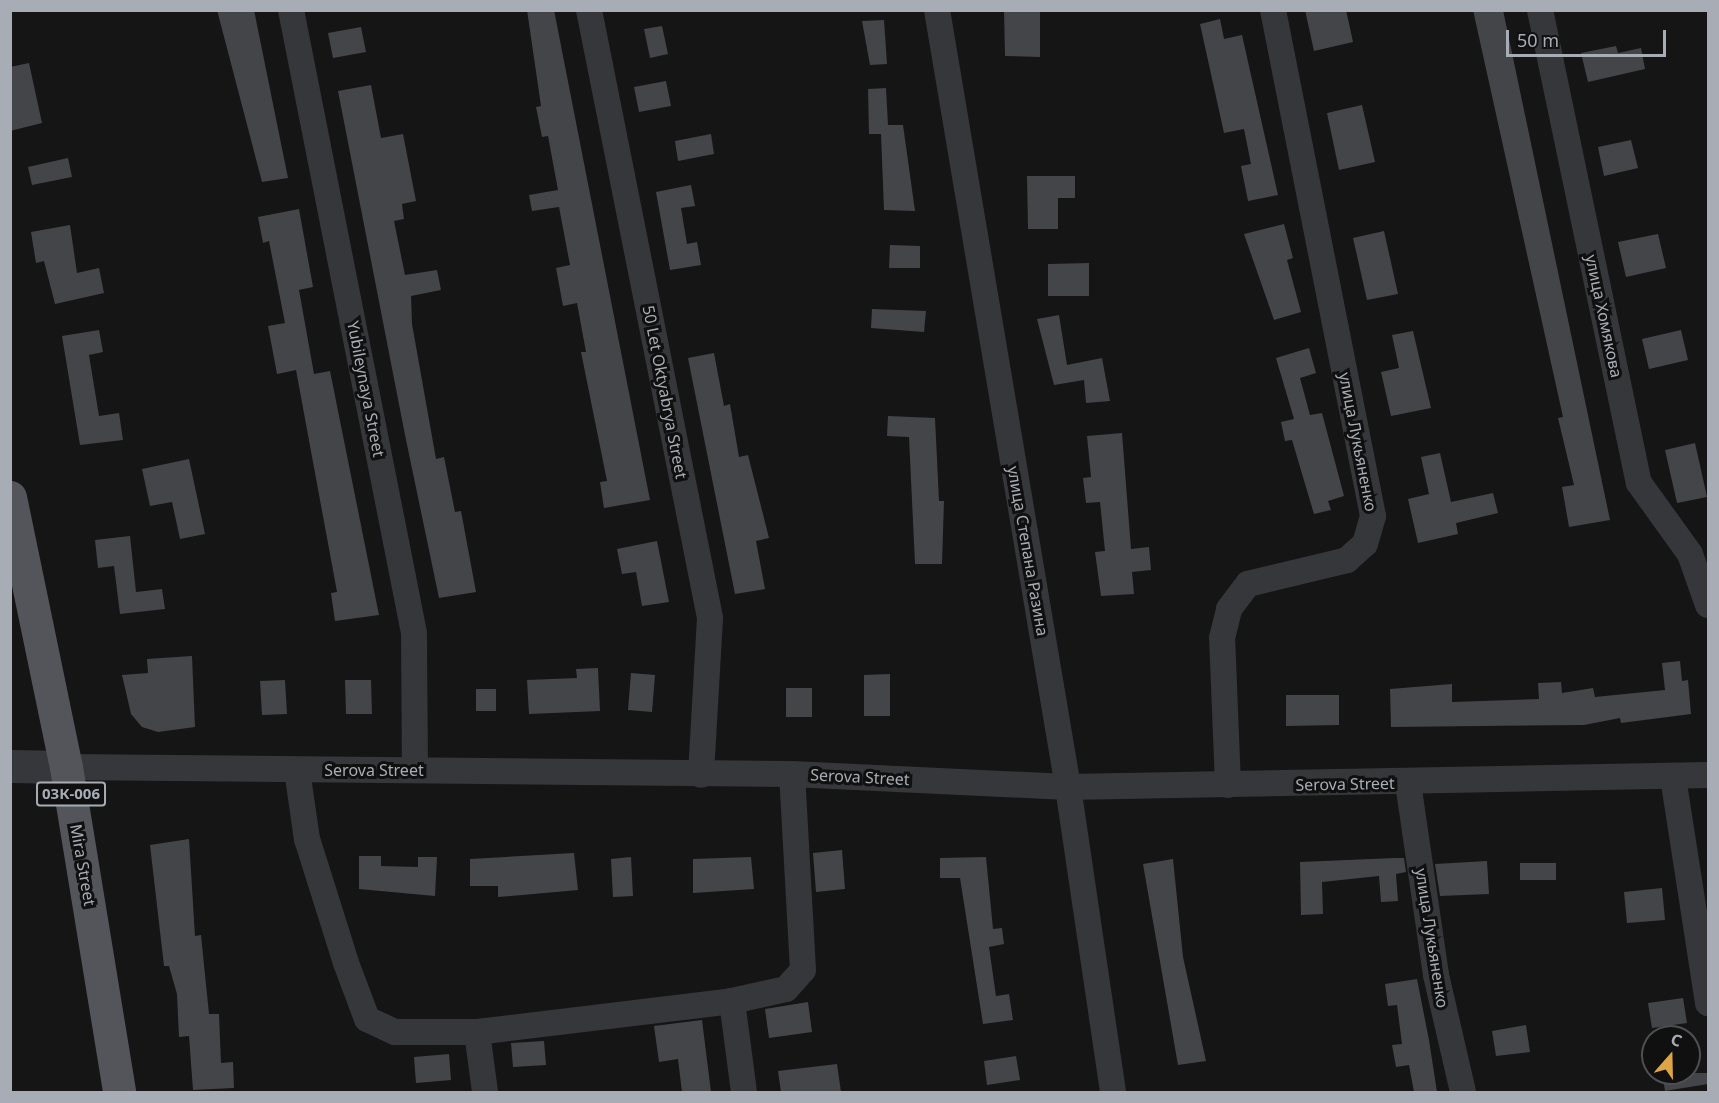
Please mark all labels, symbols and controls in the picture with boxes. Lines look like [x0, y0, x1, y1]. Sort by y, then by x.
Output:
scale bar [1509, 18, 1670, 56]
text: 50 m [1517, 28, 1559, 52]
street label: улица Хомякова [1582, 253, 1626, 379]
street label: 50 Let Oktyabrya Street [639, 304, 691, 480]
street label: Yubileynaya Street [343, 319, 389, 459]
street label: улица Лукьяненко [1335, 371, 1381, 513]
street label: улица Степана Разина [1004, 465, 1052, 637]
street label: Serova Street [324, 760, 424, 780]
street label: Serova Street [810, 765, 910, 789]
street label: Serova Street [1295, 774, 1395, 794]
road number: 03К-006 [35, 782, 107, 806]
street label: Mira Street [66, 823, 100, 907]
street label: улица Лукьяненко [1411, 867, 1453, 1009]
north arrow [1641, 1025, 1701, 1085]
text: С [1668, 1028, 1685, 1052]

